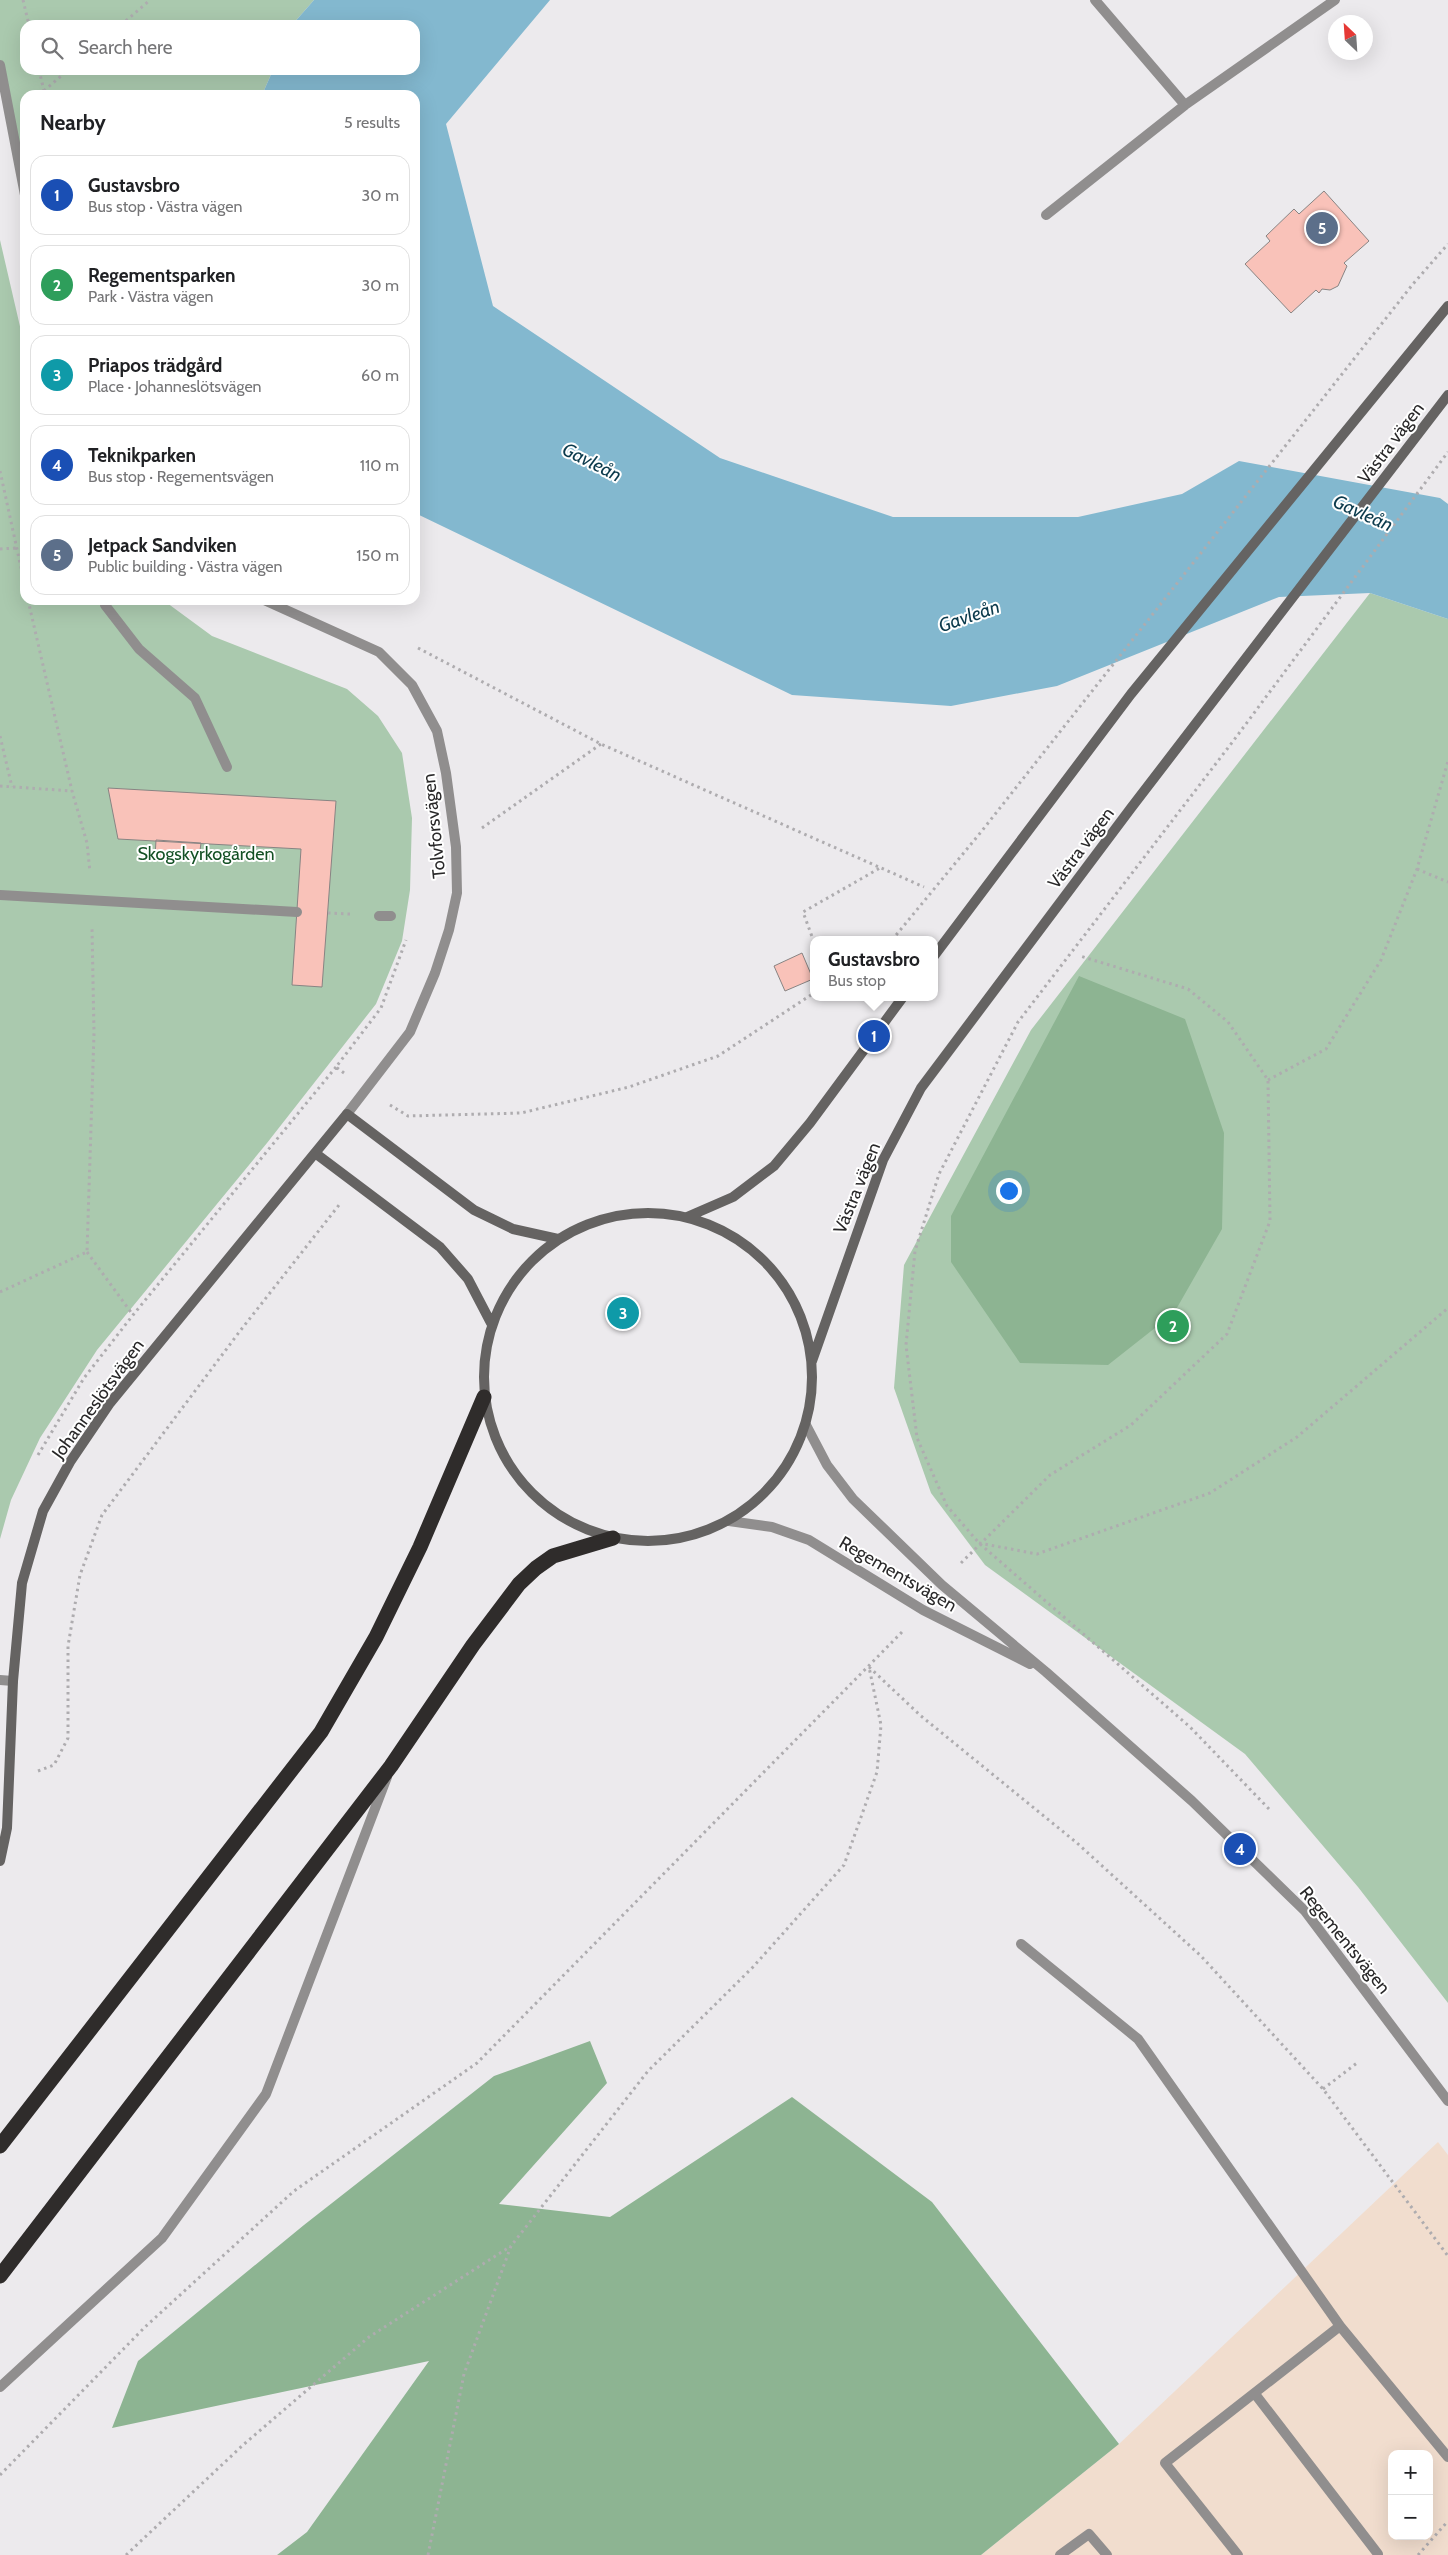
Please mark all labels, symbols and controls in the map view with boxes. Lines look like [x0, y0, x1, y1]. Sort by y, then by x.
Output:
north arrow [1328, 15, 1373, 60]
search box [20, 20, 420, 75]
icon: search [38, 34, 66, 62]
text: Search here [78, 36, 172, 59]
text: Nearby [40, 110, 106, 135]
text: 5 results [344, 113, 400, 132]
text: Gustavsbro [88, 174, 180, 197]
text: 1 [54, 186, 60, 205]
text: 30 m [362, 186, 399, 205]
text: Bus stop · Västra vägen [88, 197, 242, 216]
pin: 5 [1306, 209, 1338, 247]
text: Regementsparken [88, 264, 235, 287]
text: 2 [53, 276, 61, 295]
text: 30 m [362, 276, 399, 295]
text: Park · Västra vägen [88, 287, 213, 306]
text: Priapos trädgård [88, 354, 222, 377]
text: 3 [53, 366, 61, 385]
text: 60 m [361, 366, 399, 385]
text: Place · Johanneslötsvägen [88, 377, 262, 396]
street label: Västra vägen [1353, 398, 1429, 488]
water label: Gavleån [559, 437, 625, 487]
text: Teknikparken [88, 444, 196, 467]
text: 4 [52, 456, 62, 475]
text: 110 m [360, 456, 399, 475]
text: Bus stop · Regementsvägen [88, 467, 274, 486]
water label: Gavleån [1329, 490, 1397, 536]
text: Jetpack Sandviken [88, 534, 237, 557]
text: 5 [53, 546, 61, 565]
text: 150 m [356, 546, 399, 565]
text: Public building · Västra vägen [88, 557, 283, 576]
water label: Gavleån [935, 595, 1003, 637]
street label: Tolvforsvägen [418, 772, 450, 880]
street label: Västra vägen [1043, 803, 1119, 893]
park label: Skogskyrkogården [137, 843, 275, 865]
popup [810, 936, 938, 1001]
text: Gustavsbro [828, 948, 920, 971]
text: Bus stop [828, 971, 886, 990]
pin: 1 [858, 1017, 890, 1055]
street label: Västra vägen [829, 1139, 885, 1237]
your location [996, 1178, 1022, 1204]
pin: 3 [607, 1294, 639, 1332]
pin: 2 [1157, 1307, 1189, 1345]
street label: Johanneslötsvägen [47, 1335, 149, 1464]
street label: Regementsvägen [835, 1531, 961, 1617]
pin: 4 [1224, 1830, 1256, 1868]
street label: Regementsvägen [1295, 1882, 1395, 1998]
map controls [1388, 2450, 1433, 2540]
button: + [1388, 2450, 1433, 2495]
button: − [1388, 2495, 1433, 2540]

